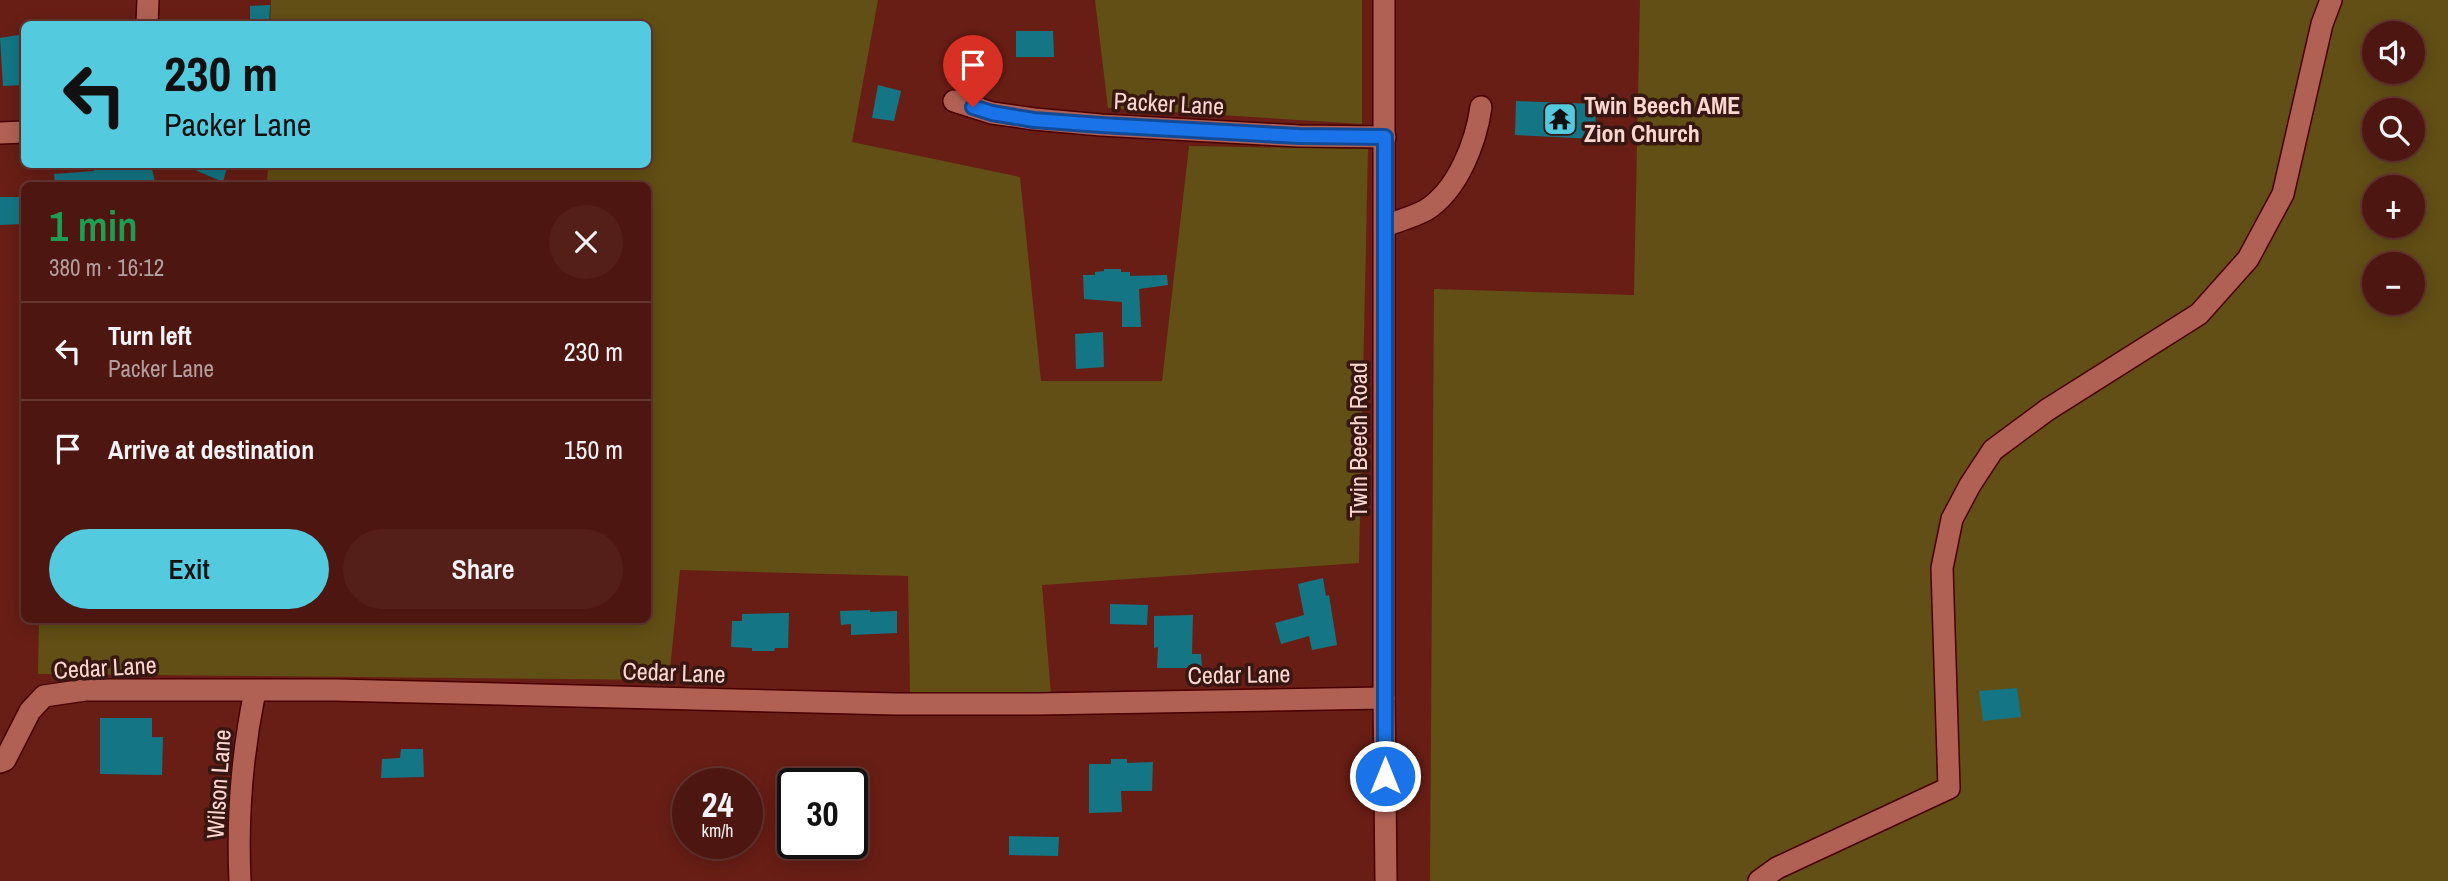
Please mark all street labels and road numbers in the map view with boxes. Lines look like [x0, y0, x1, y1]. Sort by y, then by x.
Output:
street label: Packer Lane [1113, 84, 1225, 122]
street label: Twin Beech Road [1342, 362, 1374, 518]
street label: Cedar Lane [53, 648, 157, 686]
street label: Cedar Lane [622, 654, 726, 690]
street label: Cedar Lane [1187, 657, 1291, 691]
street label: Wilson Lane [198, 728, 238, 840]

